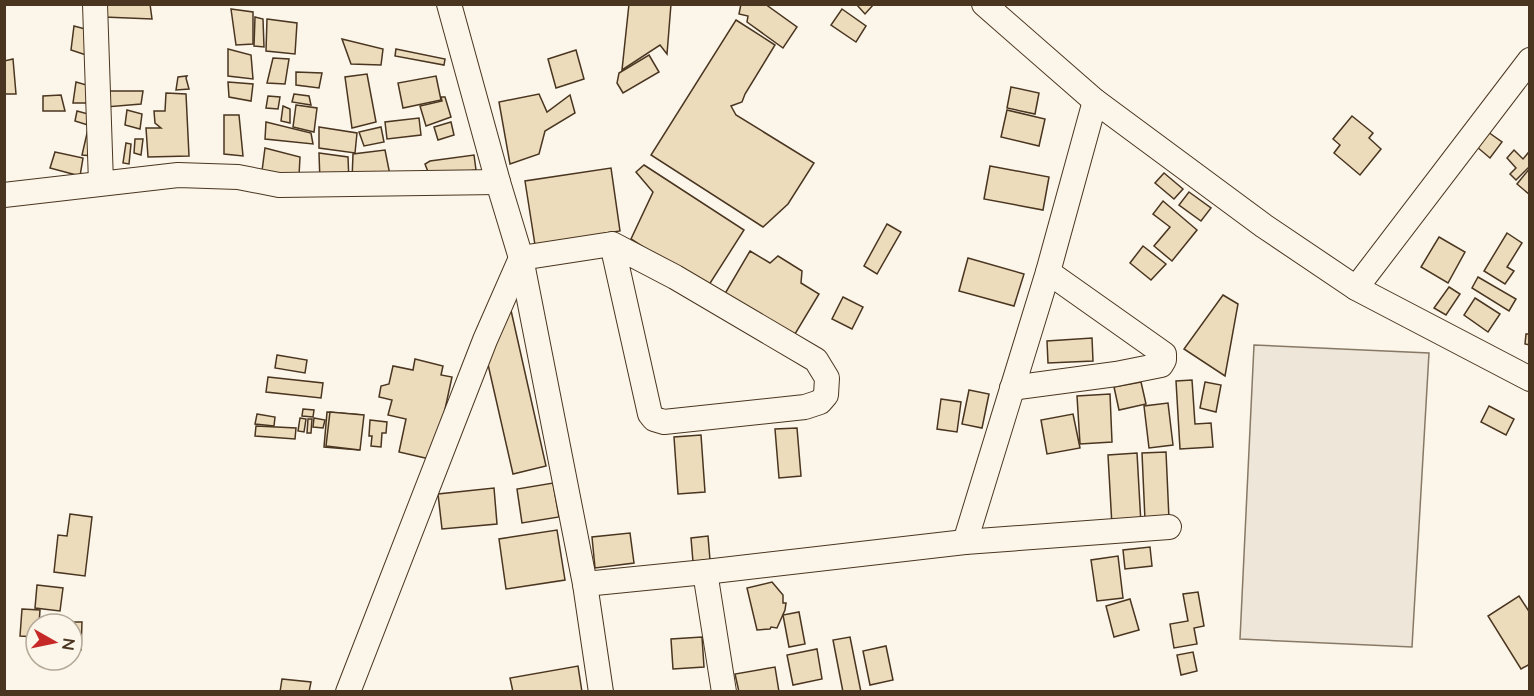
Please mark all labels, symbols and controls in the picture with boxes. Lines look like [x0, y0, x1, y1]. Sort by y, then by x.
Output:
north arrow [24, 612, 84, 672]
text: N [59, 637, 80, 652]

